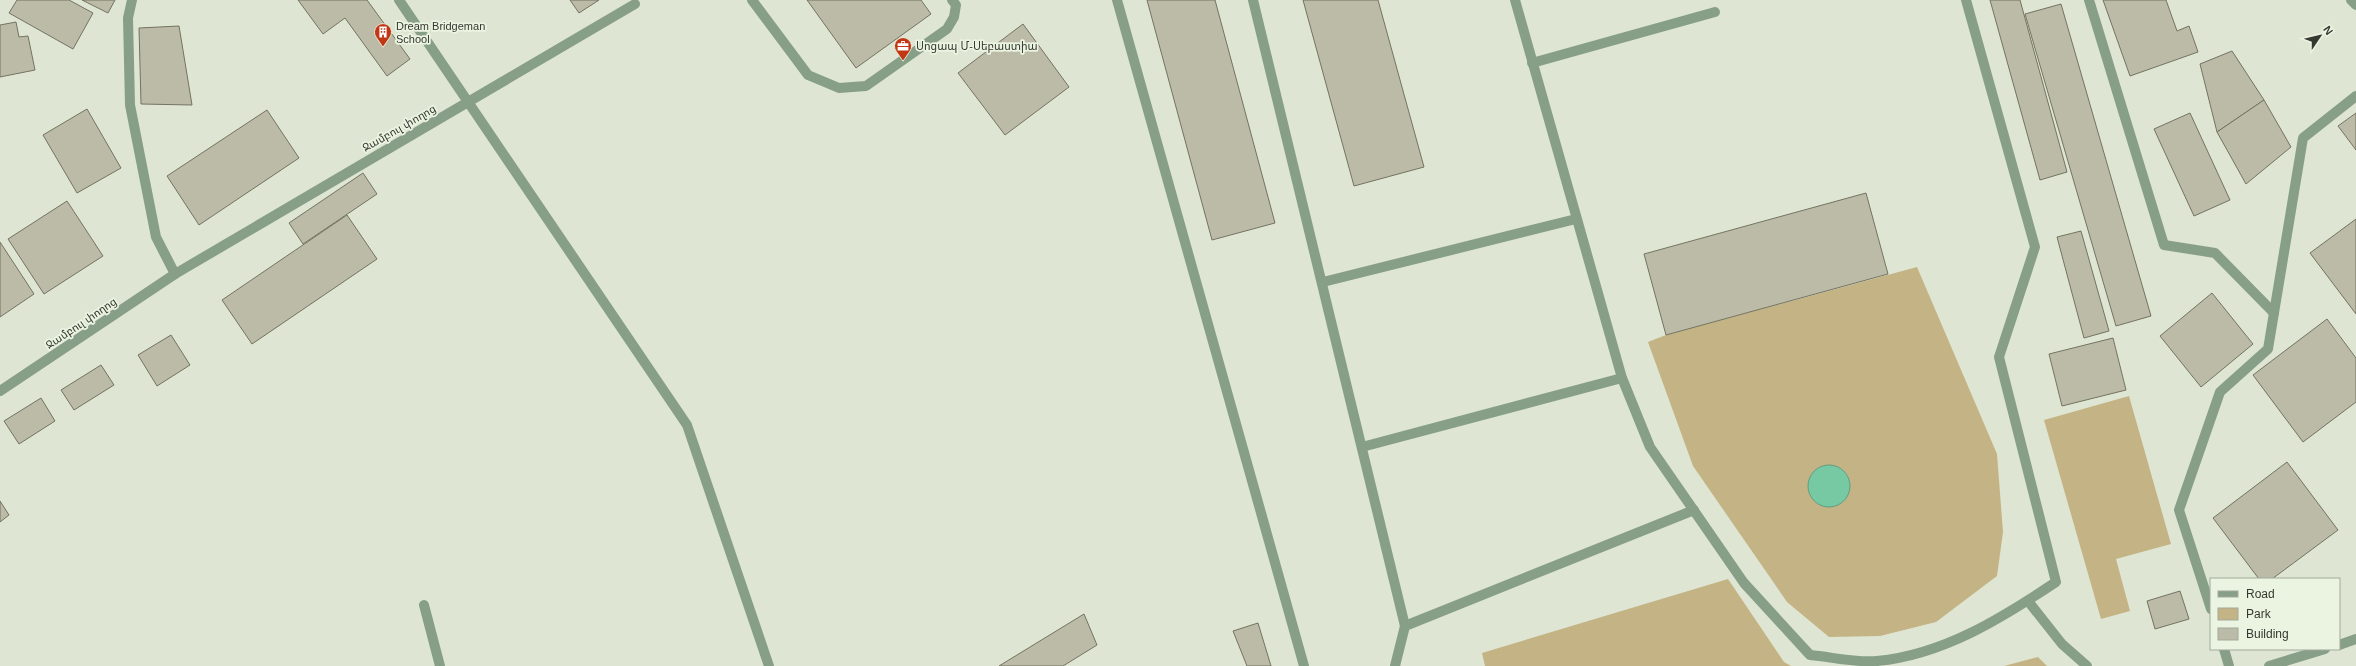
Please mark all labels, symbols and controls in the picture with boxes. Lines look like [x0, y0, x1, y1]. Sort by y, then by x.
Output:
north arrow [2300, 16, 2340, 56]
place label: Dream Bridgeman School [396, 20, 485, 45]
building icon: Dream Bridgeman School [373, 22, 393, 47]
text: N [2321, 24, 2335, 37]
office icon: Սոցապ Մ-Սեբաստիա [893, 36, 913, 61]
place label: Սոցապ Մ-Սեբաստիա [916, 40, 1038, 53]
street label: Ջամբուլ փողոց [360, 102, 438, 155]
street label: Ջամբուլ փողոց [43, 295, 119, 352]
legend [2210, 578, 2340, 650]
text: Road [2246, 587, 2275, 601]
text: Park [2246, 607, 2272, 621]
text: Building [2246, 627, 2289, 641]

